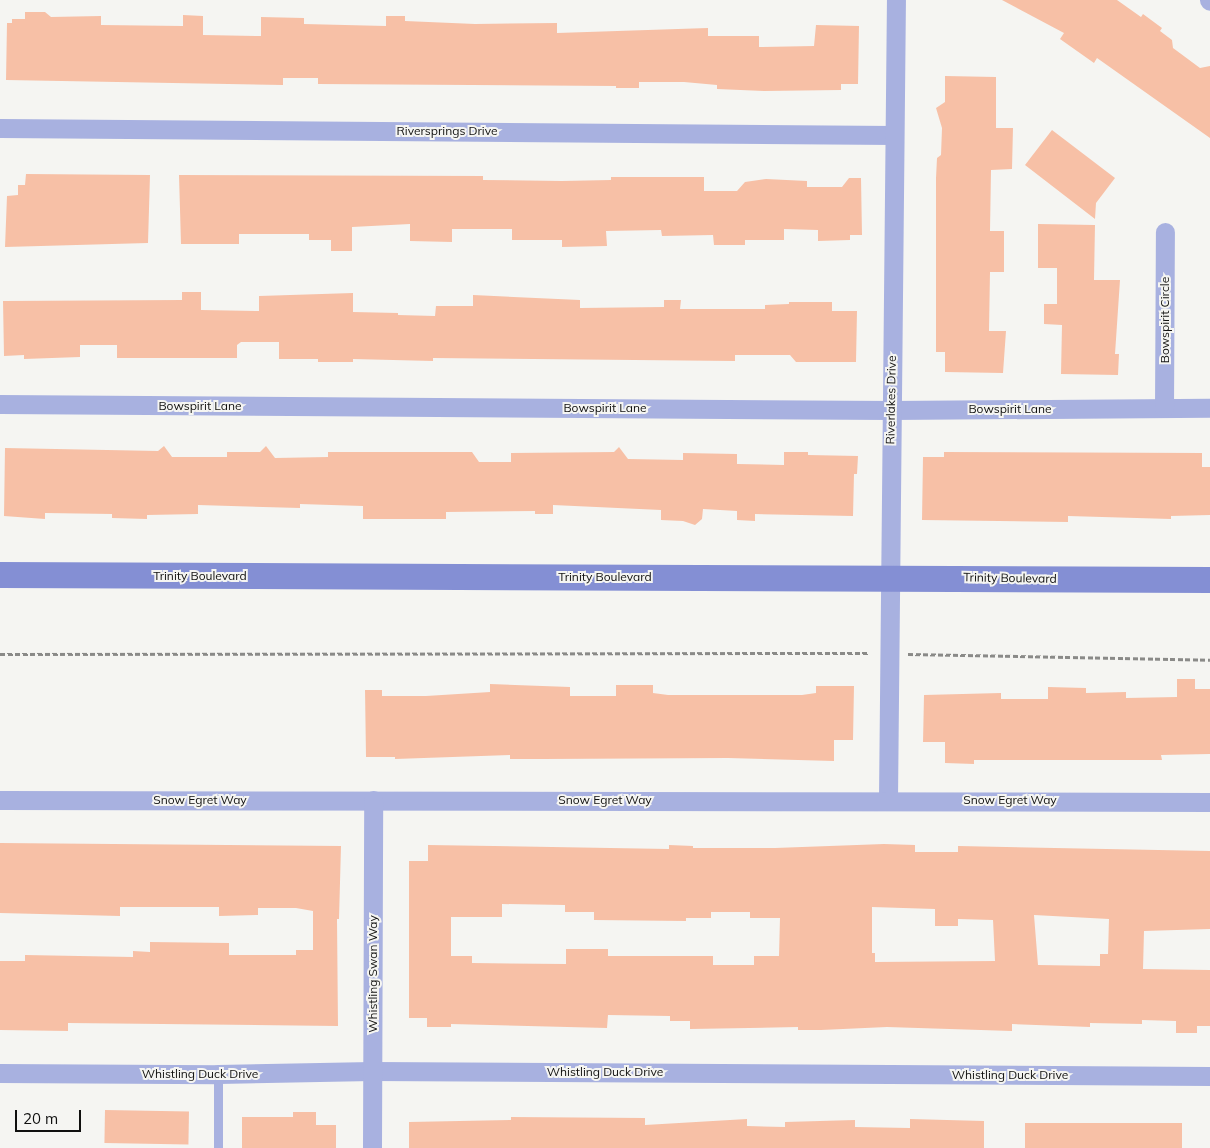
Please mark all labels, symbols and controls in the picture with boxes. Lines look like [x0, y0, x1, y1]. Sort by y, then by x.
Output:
street label: Riversprings Drive [397, 124, 497, 138]
street label: Bowspirit Circle [1158, 277, 1172, 363]
street label: Riverlakes Drive [883, 355, 899, 445]
street label: Bowspirit Lane [158, 399, 242, 413]
street label: Bowspirit Lane [563, 401, 647, 415]
street label: Bowspirit Lane [968, 402, 1052, 416]
street label: Trinity Boulevard [153, 569, 247, 583]
street label: Trinity Boulevard [558, 570, 652, 584]
street label: Trinity Boulevard [963, 570, 1057, 586]
street label: Snow Egret Way [153, 793, 247, 807]
street label: Snow Egret Way [558, 793, 652, 807]
street label: Snow Egret Way [963, 793, 1057, 807]
street label: Whistling Swan Way [366, 915, 380, 1033]
street label: Whistling Duck Drive [547, 1065, 663, 1079]
street label: Whistling Duck Drive [142, 1067, 258, 1081]
street label: Whistling Duck Drive [952, 1068, 1068, 1082]
scale bar [18, 1100, 84, 1132]
text: 20 m [23, 1109, 58, 1128]

